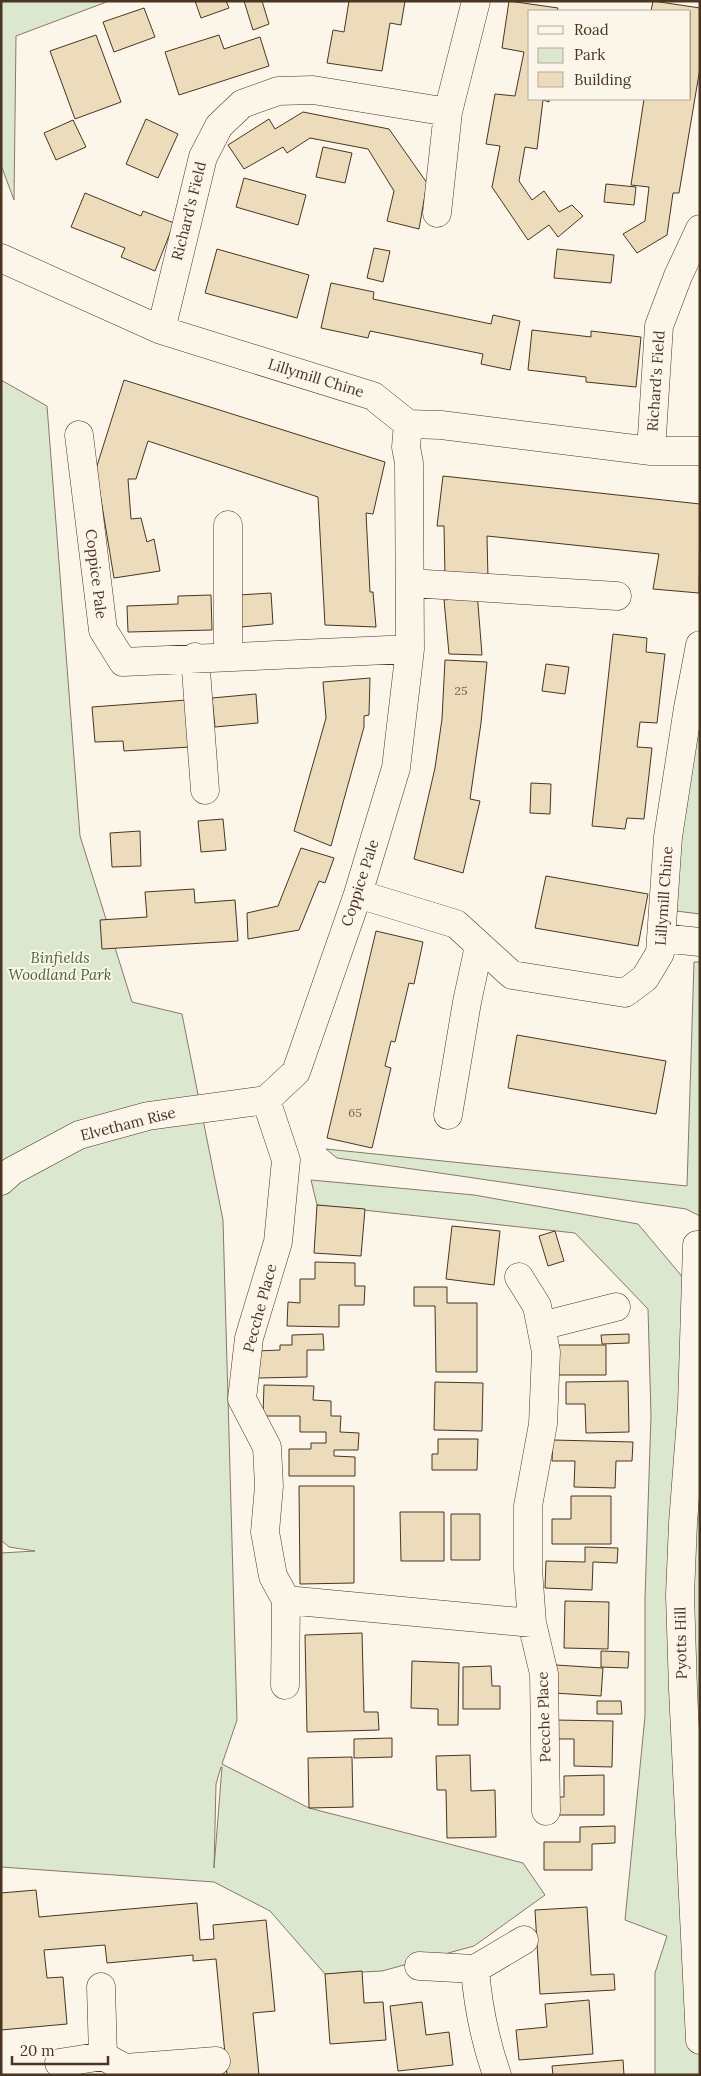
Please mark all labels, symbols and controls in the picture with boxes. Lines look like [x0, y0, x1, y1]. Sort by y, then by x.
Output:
legend [528, 10, 691, 100]
text: Road [574, 20, 609, 39]
text: Park [574, 45, 605, 64]
text: Building [574, 70, 632, 89]
street label: Richard's Field [167, 159, 210, 262]
street label: Richard's Field [642, 330, 669, 432]
street label: Lillymill Chine [266, 354, 367, 401]
street label: Coppice Pale [82, 528, 111, 620]
house number: 25 [455, 683, 467, 698]
street label: Coppice Pale [337, 837, 383, 929]
street label: Lillymill Chine [651, 846, 676, 946]
park label: Binfields Woodland Park [8, 948, 112, 984]
street label: Elvetham Rise [78, 1103, 177, 1145]
house number: 65 [348, 1105, 362, 1120]
street label: Pecche Place [239, 1262, 280, 1354]
street label: Pyotts Hill [670, 1607, 691, 1679]
street label: Pecche Place [532, 1671, 555, 1763]
scale bar [12, 2034, 109, 2066]
text: 20 m [20, 2041, 55, 2060]

